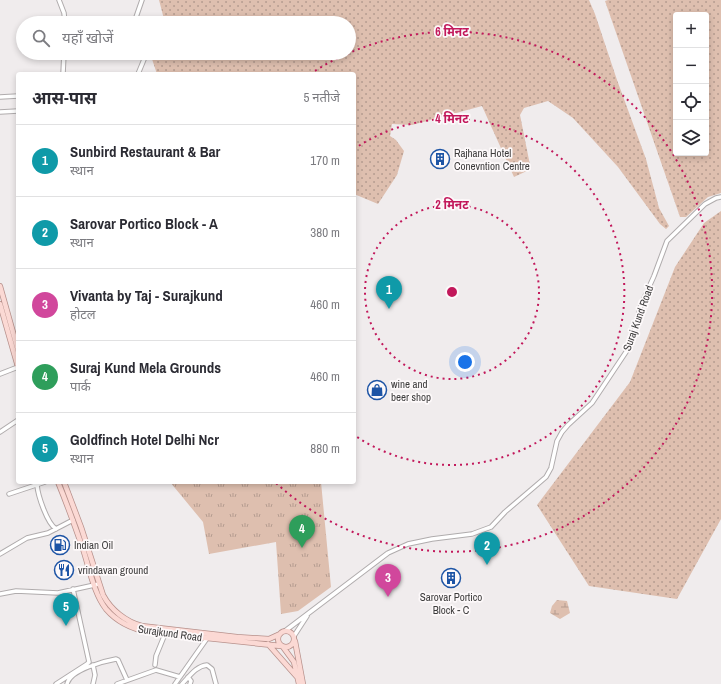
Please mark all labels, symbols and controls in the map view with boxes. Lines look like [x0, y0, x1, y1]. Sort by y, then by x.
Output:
map controls [673, 12, 709, 156]
button: + [673, 12, 709, 48]
search box [16, 16, 356, 60]
text: 6 मिनट [435, 24, 469, 40]
icon: search [30, 27, 52, 49]
text: यहाँ खोजें [62, 27, 113, 48]
button: − [673, 48, 709, 84]
button: locate [673, 84, 709, 120]
text: आस-पास [32, 86, 97, 109]
text: 5 नतीजे [303, 89, 340, 106]
text: 4 मिनट [435, 111, 469, 127]
button: layers [673, 120, 709, 156]
text: Sunbird Restaurant & Bar [70, 141, 220, 162]
place label: Rajhana Hotel Conevntion Centre [454, 146, 530, 173]
building icon: Rajhana Hotel Conevntion Centre [429, 148, 451, 170]
text: 1 [42, 152, 48, 169]
text: 170 m [310, 152, 340, 169]
text: स्थान [70, 162, 94, 179]
text: 2 मिनट [435, 197, 469, 213]
text: Sarovar Portico Block - A [70, 213, 218, 234]
text: 2 [42, 224, 48, 241]
text: 380 m [310, 224, 340, 241]
text: स्थान [70, 234, 94, 251]
pin: 1 [376, 276, 402, 309]
street label: Suraj Kund Road [620, 283, 656, 353]
text: Vivanta by Taj - Surajkund [70, 285, 223, 306]
centre of rings [445, 285, 459, 299]
text: 3 [42, 296, 48, 313]
text: 460 m [310, 296, 340, 313]
text: होटल [70, 306, 96, 323]
your location [455, 352, 475, 372]
text: Suraj Kund Mela Grounds [70, 357, 221, 378]
text: 4 [42, 368, 48, 385]
text: 460 m [310, 368, 340, 385]
place label: wine and beer shop [391, 377, 431, 404]
text: पार्क [70, 378, 91, 395]
shop icon: wine and beer shop [366, 379, 388, 401]
text: Goldfinch Hotel Delhi Ncr [70, 429, 219, 450]
text: 5 [42, 440, 48, 457]
text: 880 m [310, 440, 340, 457]
text: स्थान [70, 450, 94, 467]
pin: 4 [289, 515, 315, 548]
pin: 2 [474, 532, 500, 565]
fuel station icon: Indian Oil [49, 534, 71, 556]
place label: Indian Oil [74, 538, 113, 552]
restaurant icon: vrindavan ground [53, 559, 75, 581]
place label: vrindavan ground [78, 563, 148, 577]
pin: 3 [375, 564, 401, 597]
building icon: Sarovar Portico Block - C [440, 567, 462, 589]
place label: Sarovar Portico Block - C [420, 590, 482, 617]
pin: 5 [53, 593, 79, 626]
street label: Surajkund Road [137, 622, 203, 644]

